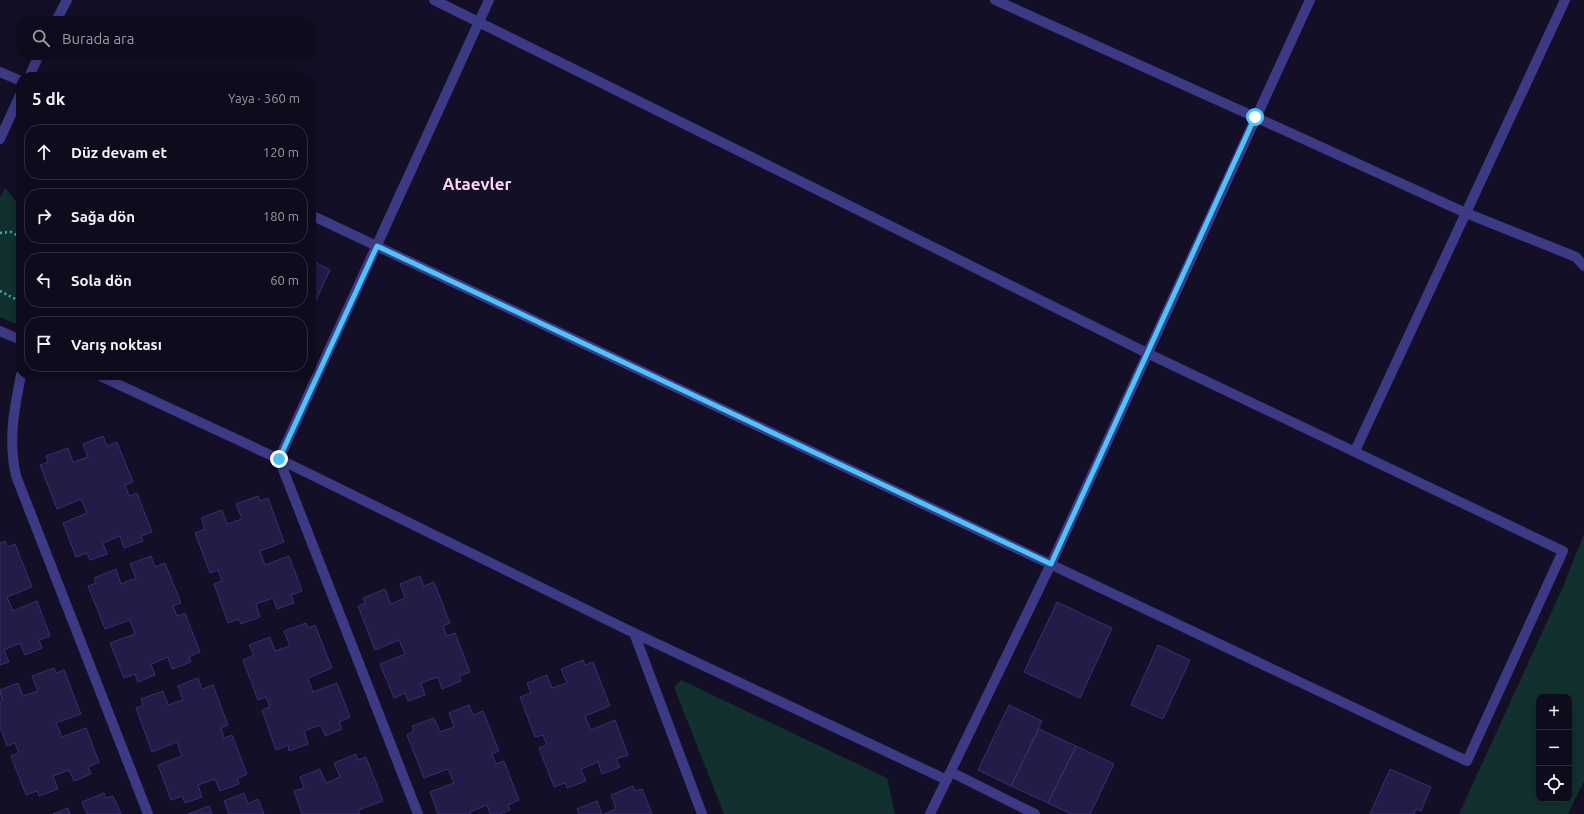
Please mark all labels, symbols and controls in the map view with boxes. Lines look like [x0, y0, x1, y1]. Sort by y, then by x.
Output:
search box [16, 16, 316, 60]
icon: search [30, 27, 52, 49]
text: Burada ara [62, 30, 134, 47]
text: 5 dk [32, 89, 65, 108]
text: Yaya · 360 m [228, 91, 300, 105]
route start [1246, 108, 1264, 126]
icon: ahead [33, 141, 55, 163]
text: Düz devam et [71, 144, 167, 161]
text: 120 m [263, 145, 299, 159]
district label: Ataevler [442, 174, 512, 193]
icon: right [33, 205, 55, 227]
text: Sağa dön [71, 208, 135, 225]
text: 180 m [263, 209, 299, 223]
icon: left [33, 269, 55, 291]
text: Sola dön [71, 272, 132, 289]
text: 60 m [270, 273, 299, 287]
icon: arrive [33, 333, 55, 355]
text: Varış noktası [71, 336, 162, 353]
route end [270, 450, 288, 468]
map controls [1536, 694, 1572, 802]
button: + [1536, 694, 1572, 730]
button: − [1536, 730, 1572, 766]
button: locate [1536, 766, 1572, 802]

